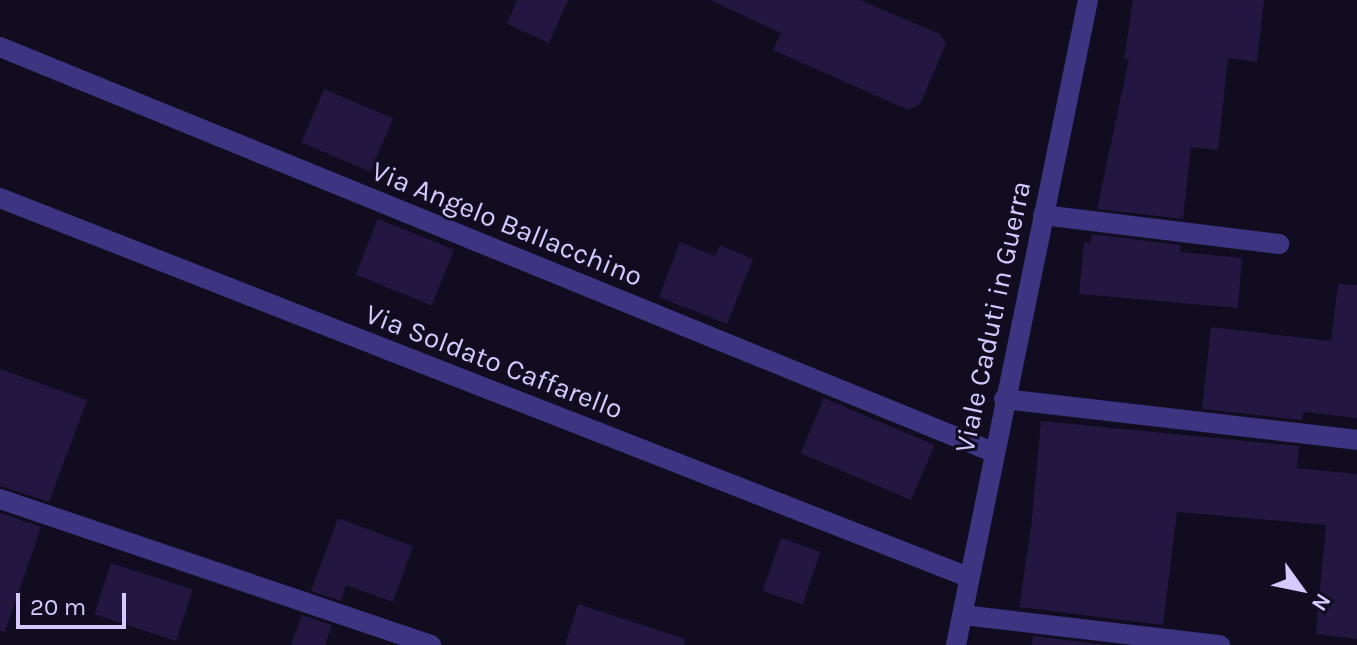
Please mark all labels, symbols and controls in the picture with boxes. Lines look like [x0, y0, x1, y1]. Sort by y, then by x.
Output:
street label: Via Angelo Ballacchino [367, 154, 647, 294]
street label: Viale Caduti in Guerra [948, 178, 1038, 456]
street label: Via Soldato Caffarello [360, 297, 628, 427]
north arrow [1261, 549, 1341, 629]
scale bar [20, 577, 130, 627]
text: N [1306, 588, 1336, 616]
text: 20 m [30, 593, 86, 621]

